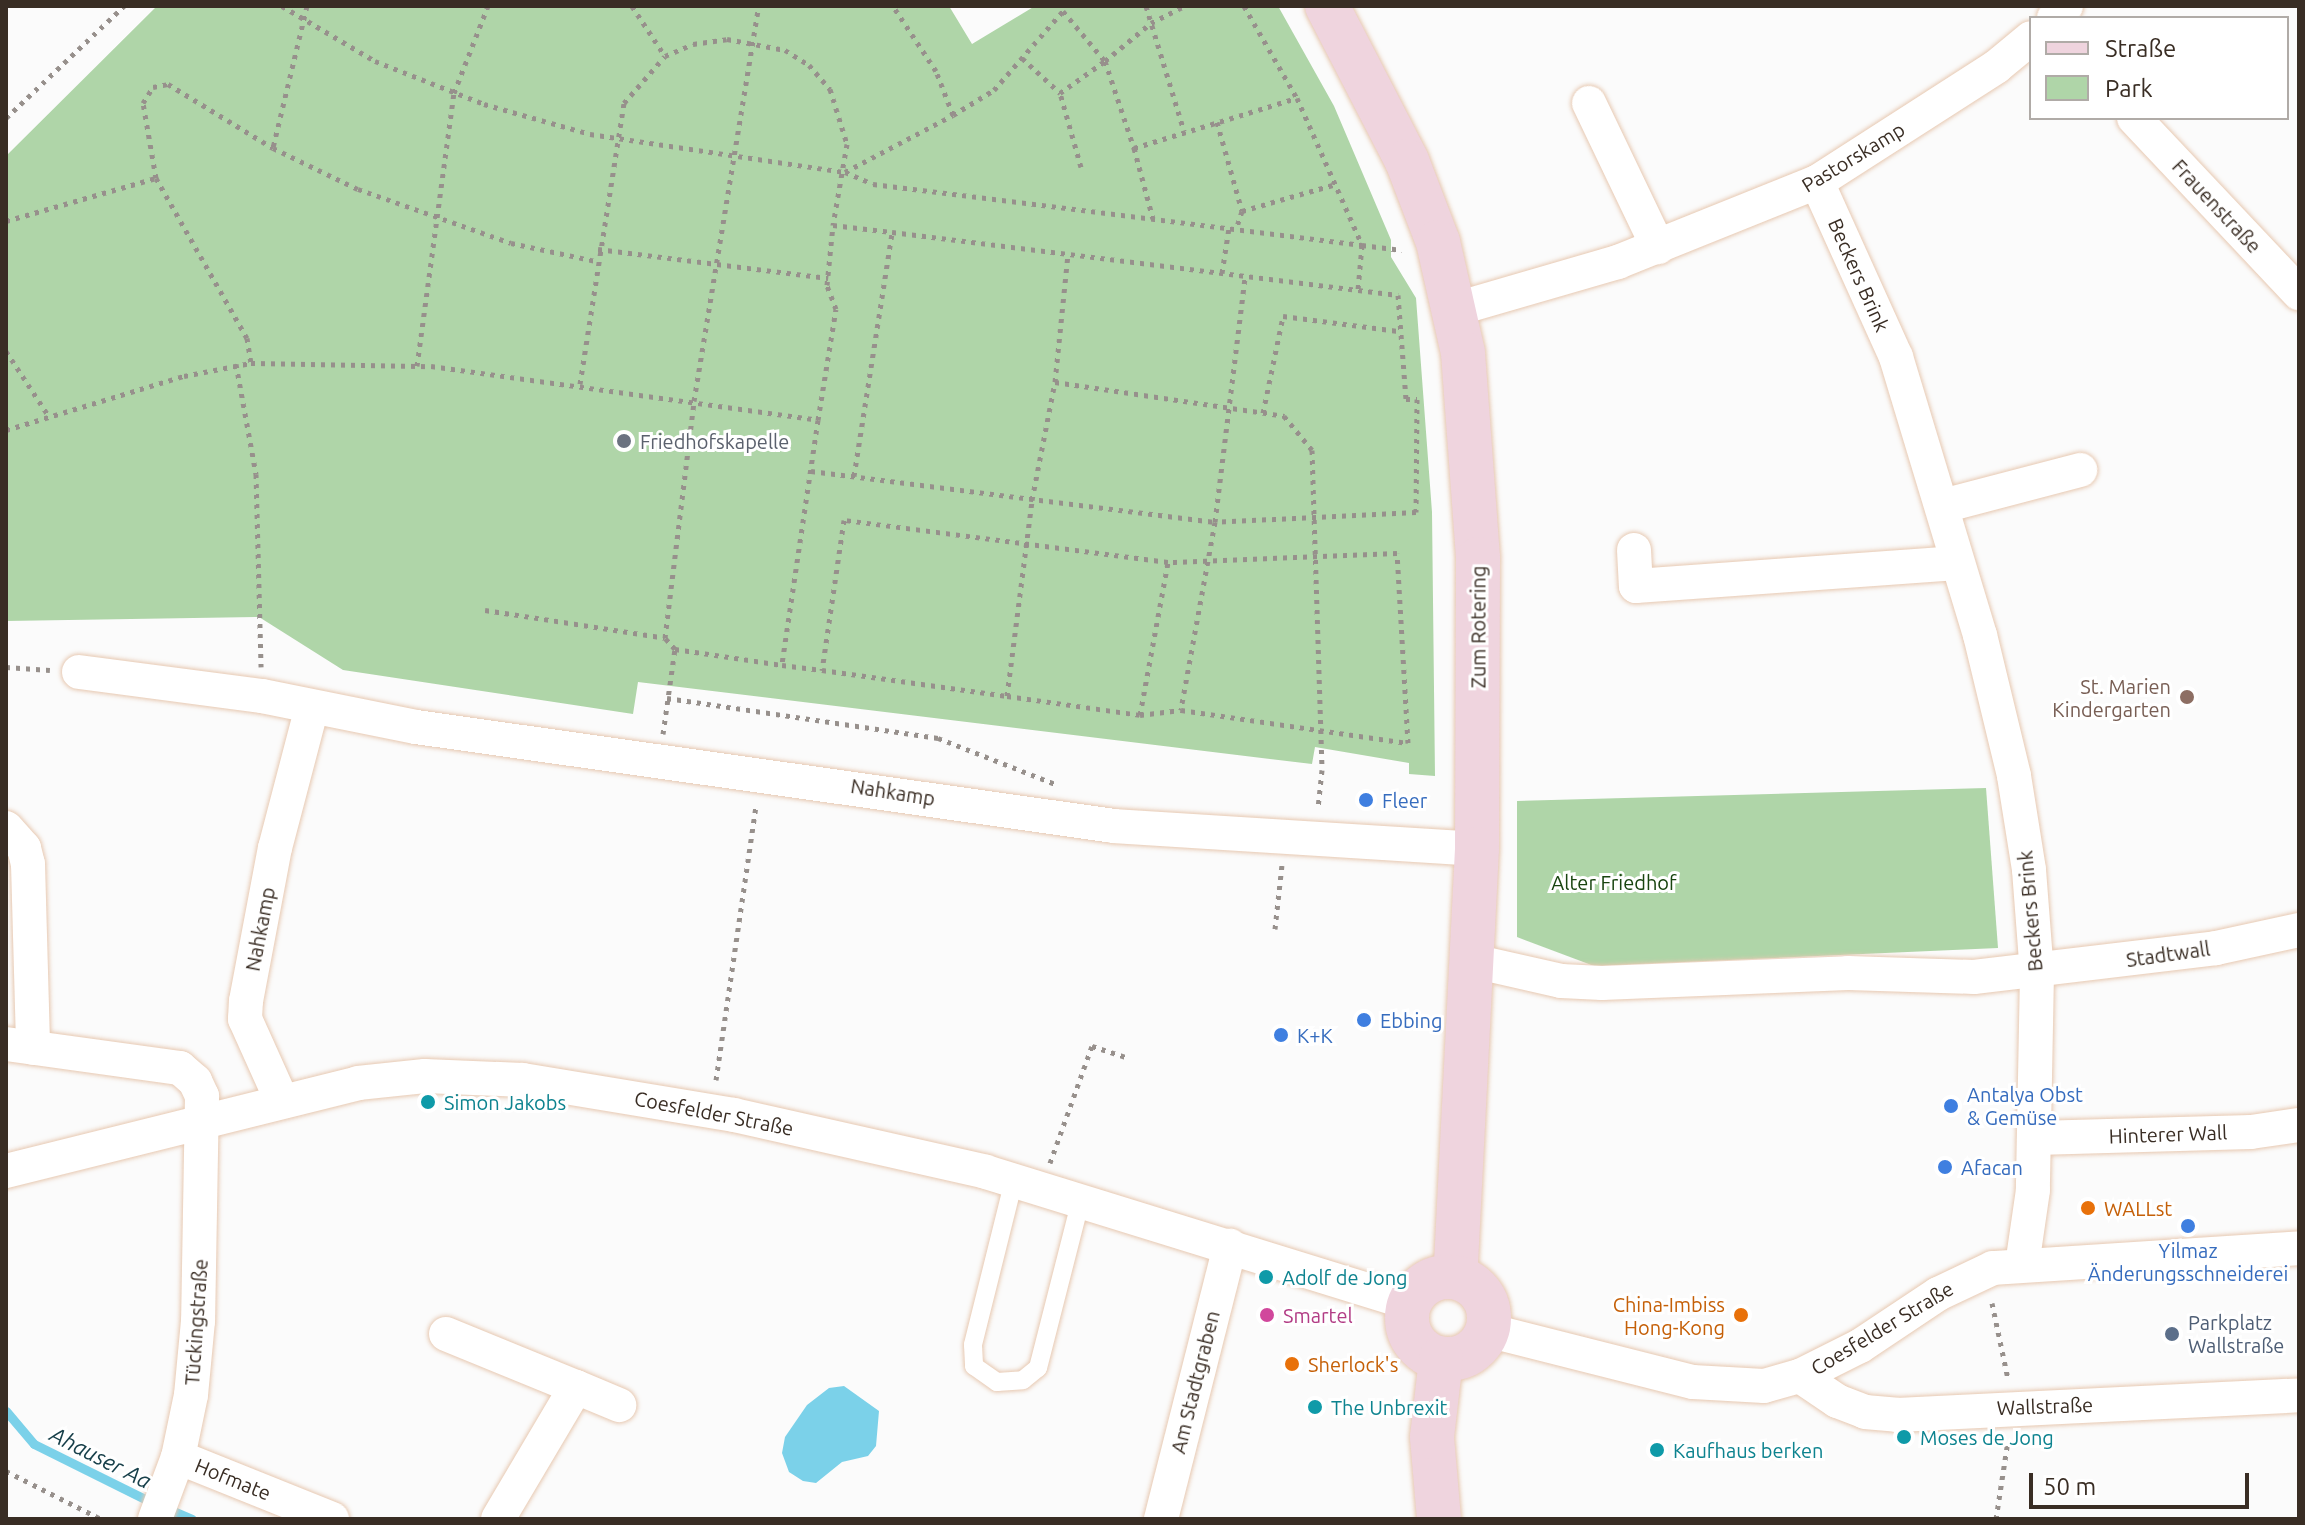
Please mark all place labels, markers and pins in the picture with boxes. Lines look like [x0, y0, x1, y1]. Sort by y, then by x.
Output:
place label: Friedhofskapelle [640, 429, 789, 453]
marker: Friedhofskapelle [615, 432, 633, 450]
place label: St. Marien Kindergarten [2052, 674, 2171, 721]
marker: St. Marien Kindergarten [2178, 688, 2196, 706]
place label: Fleer [1382, 788, 1427, 812]
marker: Fleer [1357, 791, 1375, 809]
place label: Ebbing [1380, 1008, 1442, 1032]
marker: Ebbing [1355, 1011, 1373, 1029]
place label: K+K [1297, 1023, 1333, 1047]
marker: K+K [1272, 1026, 1290, 1044]
place label: Antalya Obst & Gemüse [1967, 1082, 2083, 1129]
place label: Simon Jakobs [444, 1090, 566, 1114]
marker: Simon Jakobs [419, 1093, 437, 1111]
marker: Antalya Obst & Gemüse [1942, 1097, 1960, 1115]
place label: Afacan [1961, 1155, 2023, 1179]
marker: Afacan [1936, 1158, 1954, 1176]
place label: WALLst [2104, 1196, 2172, 1220]
marker: WALLst [2079, 1199, 2097, 1217]
marker: Yilmaz Änderungsschneiderei [2179, 1217, 2197, 1235]
place label: Yilmaz Änderungsschneiderei [2088, 1238, 2288, 1285]
place label: Adolf de Jong [1282, 1265, 1408, 1289]
marker: Adolf de Jong [1257, 1268, 1275, 1286]
place label: China-Imbiss Hong-Kong [1613, 1292, 1725, 1339]
place label: Smartel [1283, 1303, 1353, 1327]
marker: Smartel [1258, 1306, 1276, 1324]
marker: China-Imbiss Hong-Kong [1732, 1306, 1750, 1324]
place label: Parkplatz Wallstraße [2188, 1310, 2284, 1357]
marker: Parkplatz Wallstraße [2163, 1325, 2181, 1343]
place label: Sherlock's [1308, 1352, 1398, 1376]
marker: Sherlock's [1283, 1355, 1301, 1373]
place label: The Unbrexit [1331, 1395, 1447, 1419]
marker: The Unbrexit [1306, 1398, 1324, 1416]
place label: Moses de Jong [1920, 1425, 2054, 1449]
marker: Moses de Jong [1895, 1428, 1913, 1446]
place label: Kaufhaus berken [1673, 1438, 1823, 1462]
marker: Kaufhaus berken [1648, 1441, 1666, 1459]

